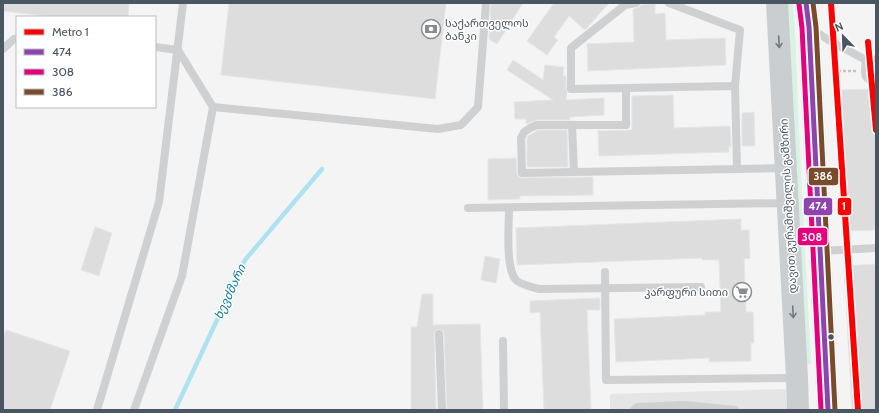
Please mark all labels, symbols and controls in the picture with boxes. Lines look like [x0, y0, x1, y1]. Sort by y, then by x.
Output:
legend [16, 16, 156, 108]
place label: საქართველოს ბანკი [445, 16, 529, 43]
north arrow [823, 16, 863, 56]
bank icon: საქართველოს ბანკი [420, 18, 442, 40]
text: N [833, 19, 845, 35]
text: Metro 1 [52, 24, 89, 39]
one-way arrow [775, 35, 782, 48]
text: 474 [52, 44, 72, 59]
text: 308 [52, 64, 74, 79]
text: 386 [52, 84, 73, 99]
street label: დავით გურამიშვილის გამზირი [776, 118, 800, 294]
line badge: 386 [808, 167, 839, 186]
text: 386 [814, 169, 832, 183]
line badge: 474 [803, 197, 833, 216]
line badge: 1 [837, 197, 852, 216]
text: 474 [809, 199, 828, 213]
text: 1 [842, 199, 846, 213]
line badge: 308 [797, 227, 828, 246]
text: 308 [802, 230, 823, 244]
water label: ხევძმარი [210, 261, 249, 322]
supermarket icon: კარფური სითი [731, 281, 753, 303]
place label: კარფური სითი [644, 285, 728, 299]
one-way arrow [790, 305, 797, 318]
unlabelled marker [826, 332, 836, 342]

